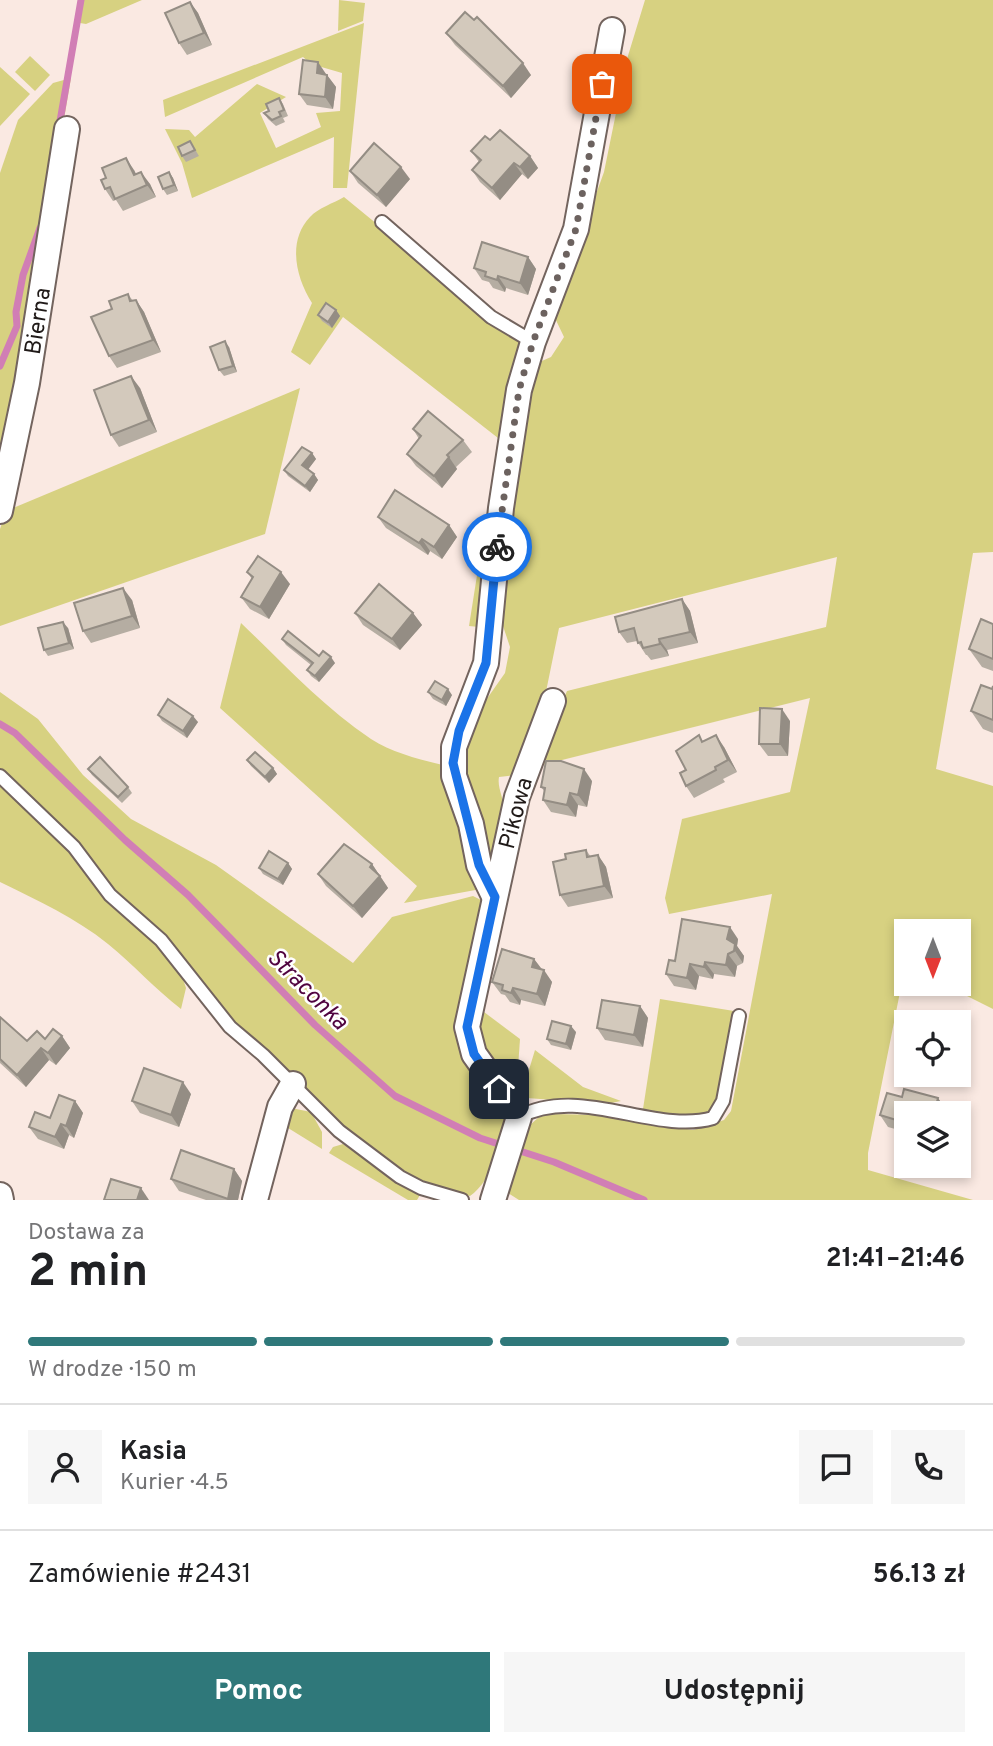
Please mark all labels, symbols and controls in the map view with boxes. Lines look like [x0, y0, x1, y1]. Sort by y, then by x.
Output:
pin [572, 54, 632, 114]
icon: bag [583, 65, 621, 103]
street label: Bierna [20, 286, 59, 357]
courier [462, 512, 532, 582]
icon: bike [478, 528, 516, 566]
street label: Pikowa [494, 775, 541, 853]
north arrow [894, 919, 971, 996]
map controls [894, 919, 971, 1178]
water label: Straconka [260, 943, 354, 1038]
button: locate [894, 1010, 971, 1087]
pin [469, 1059, 529, 1119]
icon: home [480, 1070, 518, 1108]
button: layers [894, 1101, 971, 1178]
text: Dostawa za [28, 1219, 144, 1248]
text: 21:41–21:46 [826, 1243, 965, 1276]
text: 2 min [28, 1244, 148, 1303]
text: W drodze · 150 m [28, 1356, 197, 1385]
button: person [28, 1430, 102, 1504]
button: chat [799, 1430, 873, 1504]
button: phone [891, 1430, 965, 1504]
text: Kasia [120, 1436, 187, 1469]
text: Kurier · 4.5 [120, 1469, 229, 1498]
text: Zamówienie #2431 [28, 1559, 251, 1592]
text: 56.13 zł [873, 1559, 965, 1592]
button: Pomoc [28, 1652, 490, 1732]
button: Udostępnij [504, 1652, 965, 1732]

